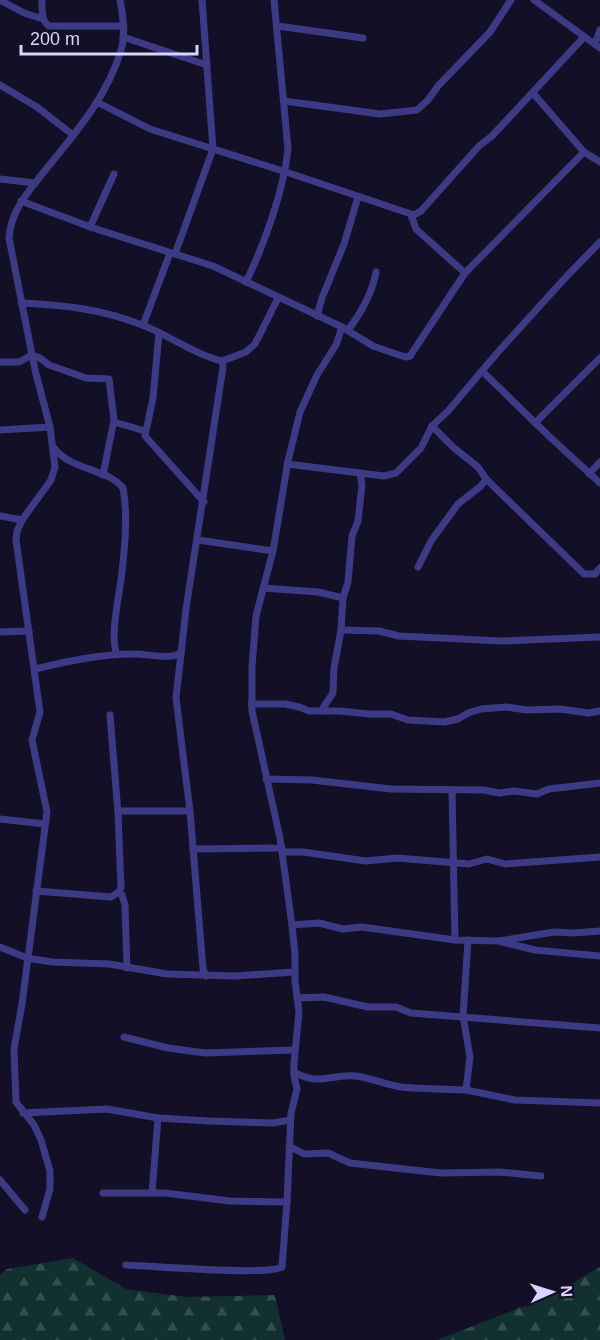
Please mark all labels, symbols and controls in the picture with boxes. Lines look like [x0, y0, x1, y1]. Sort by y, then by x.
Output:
scale bar [21, 18, 196, 56]
text: 200 m [30, 29, 80, 49]
north arrow [522, 1262, 582, 1322]
text: N [558, 1285, 575, 1297]

